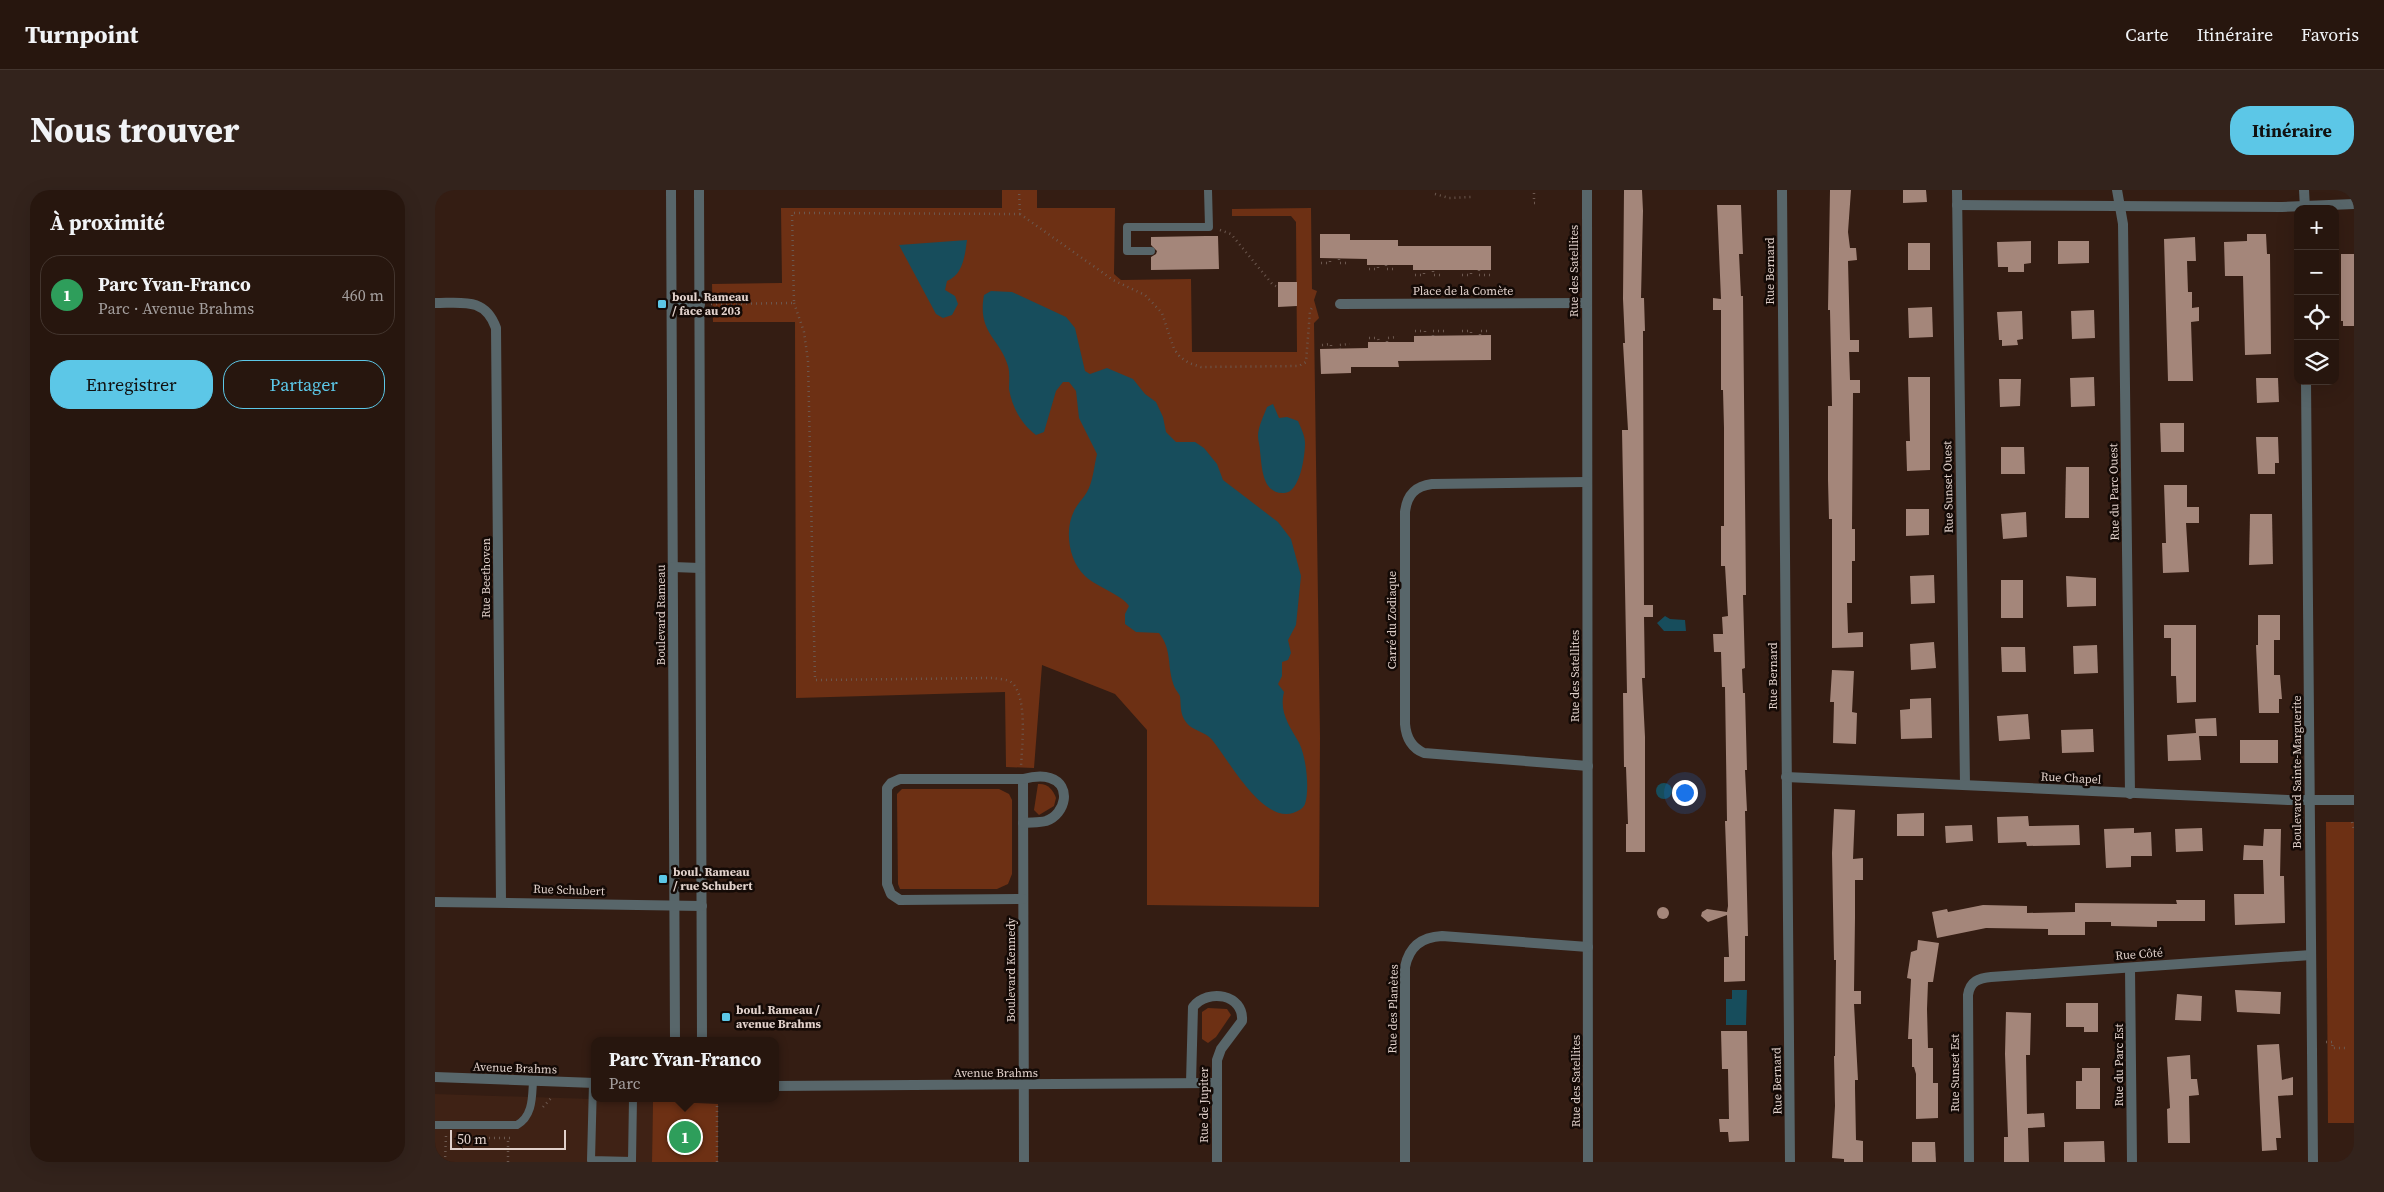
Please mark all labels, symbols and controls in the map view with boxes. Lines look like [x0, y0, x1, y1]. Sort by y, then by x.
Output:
text: Turnpoint [25, 18, 138, 51]
text: Carte [2125, 22, 2169, 47]
text: Itinéraire [2197, 22, 2273, 47]
text: Favoris [2301, 22, 2359, 47]
text: Nous trouver [30, 106, 239, 154]
button: Itinéraire [2230, 106, 2354, 155]
map controls [2294, 205, 2339, 385]
button: + [2294, 205, 2339, 250]
text: À proximité [50, 208, 165, 237]
street label: Rue des Satellites [1566, 225, 1582, 317]
street label: Rue Bernard [1762, 237, 1778, 305]
button: − [2294, 250, 2339, 295]
text: Parc Yvan-Franco [98, 271, 251, 297]
street label: Place de la Comète [1413, 283, 1513, 299]
text: 1 [63, 284, 71, 306]
text: 460 m [342, 284, 384, 306]
place label: boul. Rameau / face au 203 [672, 289, 749, 319]
button: locate [2294, 295, 2339, 340]
text: Parc · Avenue Brahms [98, 297, 254, 319]
marker: boul. Rameau / face au 203 [656, 298, 668, 310]
button: layers [2294, 340, 2339, 385]
button: Enregistrer [50, 360, 213, 409]
button: Partager [223, 360, 385, 409]
street label: Rue Sunset Ouest [1939, 441, 1957, 533]
street label: Rue du Parc Ouest [2105, 443, 2123, 541]
street label: Rue Beethoven [478, 538, 494, 618]
street label: Boulevard Rameau [653, 565, 669, 665]
street label: Carré du Zodiaque [1384, 571, 1400, 669]
street label: Rue des Satellites [1567, 630, 1583, 722]
street label: Rue Bernard [1765, 642, 1781, 710]
street label: Boulevard Sainte-Marguerite [2289, 695, 2305, 849]
street label: Rue Chapel [2040, 768, 2102, 788]
your location [1672, 780, 1698, 806]
place label: boul. Rameau / rue Schubert [673, 864, 753, 894]
marker: boul. Rameau / rue Schubert [657, 873, 669, 885]
street label: Rue Schubert [533, 881, 605, 899]
street label: Boulevard Kennedy [1003, 917, 1019, 1022]
street label: Rue Côté [2115, 944, 2163, 964]
street label: Rue des Planètes [1384, 964, 1402, 1054]
place label: boul. Rameau / avenue Brahms [736, 1002, 822, 1032]
marker: boul. Rameau / avenue Brahms [720, 1011, 732, 1023]
street label: Rue du Parc Est [2111, 1023, 2127, 1107]
street label: Rue Sunset Est [1947, 1034, 1963, 1112]
street label: Rue des Satellites [1568, 1035, 1584, 1127]
popup [591, 1037, 779, 1102]
text: Parc Yvan-Franco [609, 1046, 761, 1072]
street label: Rue Bernard [1768, 1047, 1786, 1115]
street label: Avenue Brahms [473, 1059, 557, 1077]
street label: Avenue Brahms [954, 1065, 1038, 1081]
street label: Rue de Jupiter [1196, 1067, 1212, 1143]
text: Parc [609, 1072, 641, 1094]
pin: 1 [669, 1118, 701, 1156]
scale bar [450, 1127, 566, 1150]
text: 50 m [457, 1129, 487, 1149]

